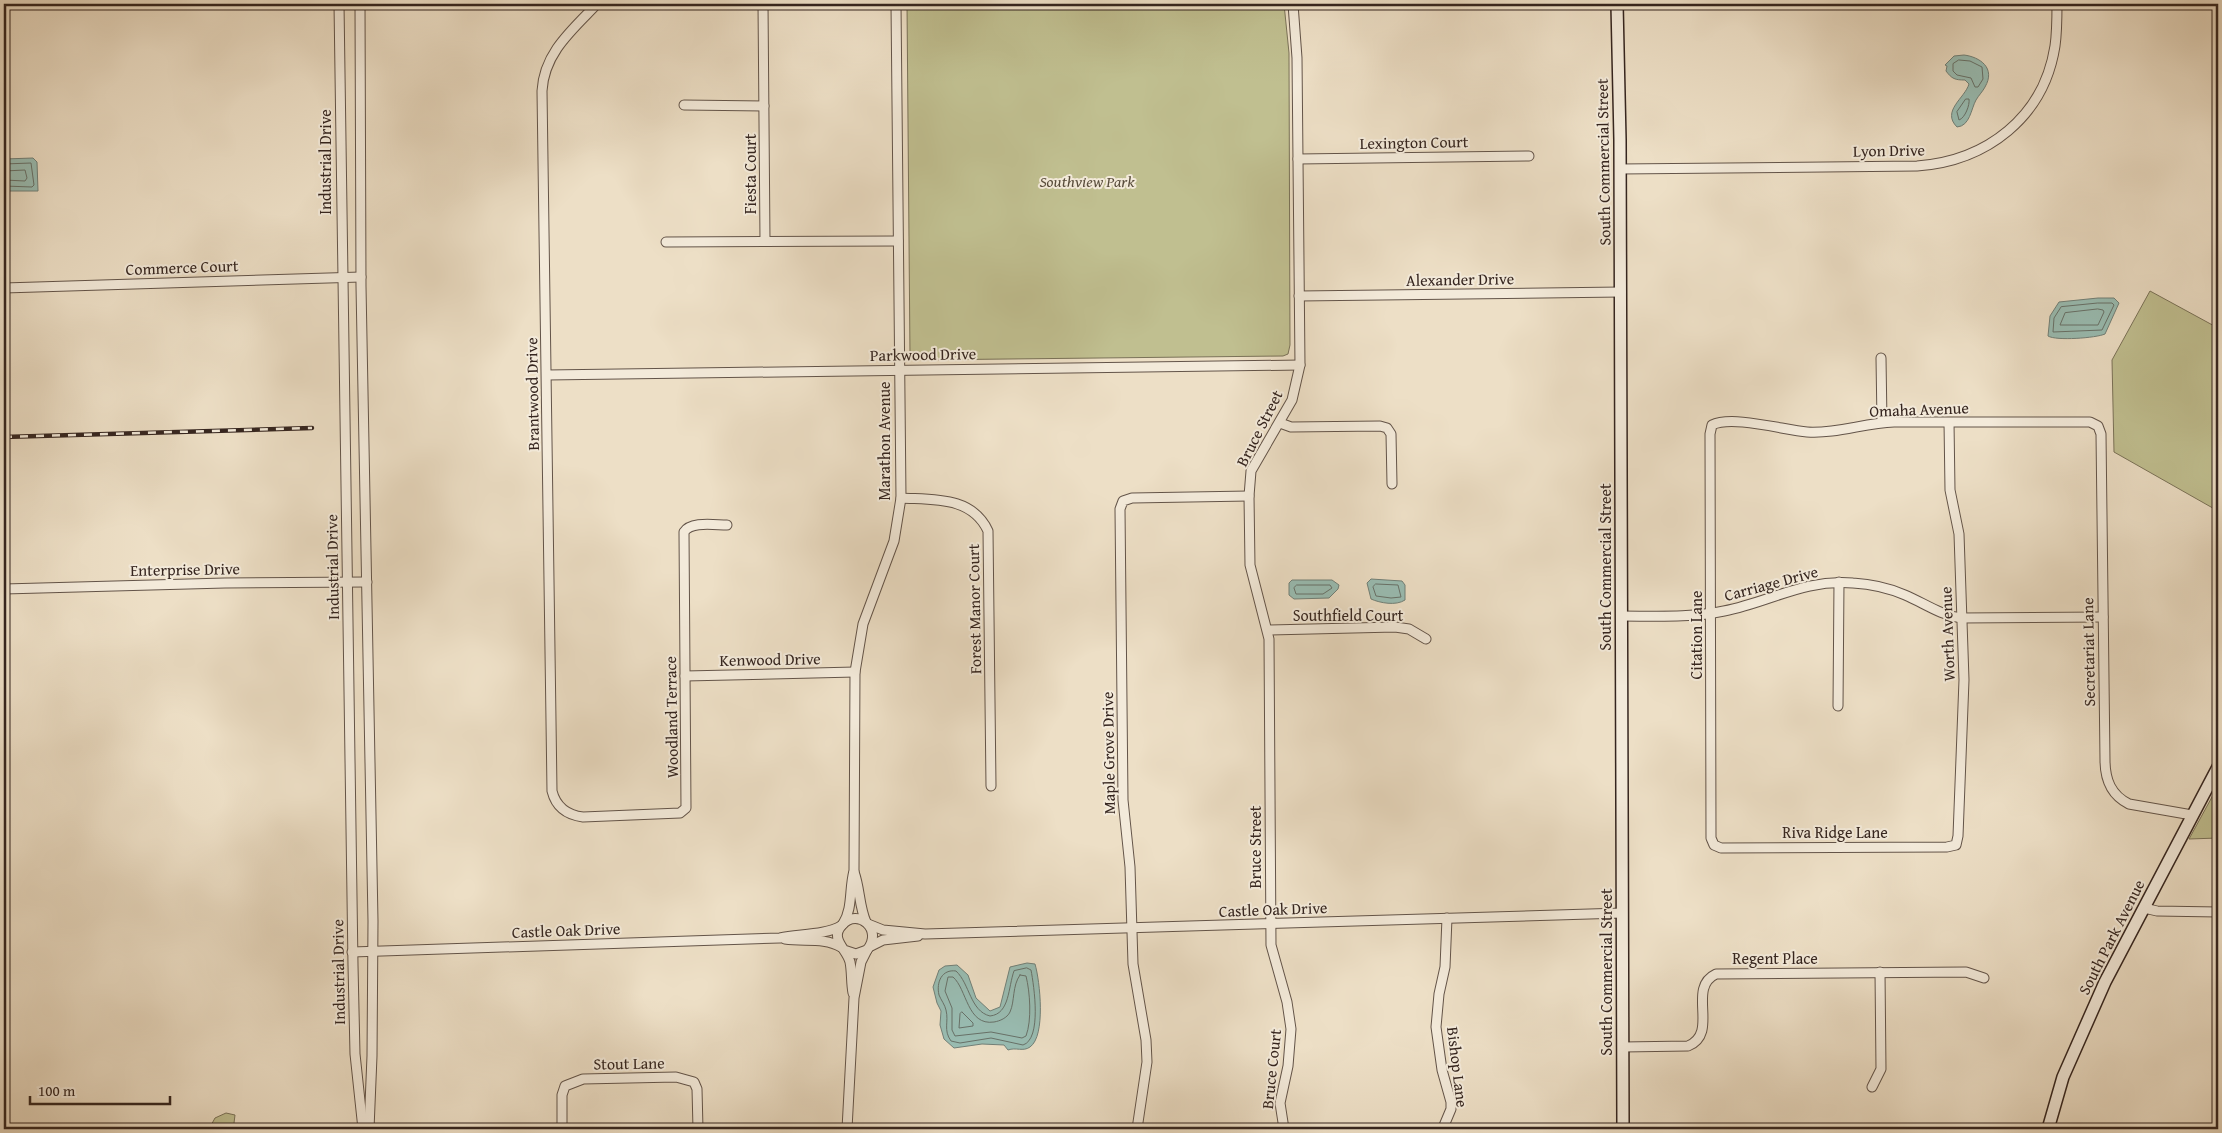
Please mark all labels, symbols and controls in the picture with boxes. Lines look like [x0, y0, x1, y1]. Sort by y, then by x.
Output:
street label: South Commercial Street [1590, 78, 1616, 246]
street label: Industrial Drive [313, 109, 337, 215]
street label: Lexington Court [1359, 129, 1469, 155]
street label: Fiesta Court [738, 133, 762, 214]
street label: Lyon Drive [1853, 137, 1925, 163]
park label: Southview Park [1039, 169, 1135, 193]
street label: Commerce Court [125, 253, 239, 281]
street label: Alexander Drive [1406, 266, 1514, 292]
street label: Brantwood Drive [519, 337, 545, 451]
street label: Parkwood Drive [870, 341, 976, 367]
street label: Marathon Avenue [872, 381, 896, 501]
street label: Bruce Street [1229, 385, 1289, 470]
street label: Omaha Avenue [1869, 395, 1969, 423]
street label: South Commercial Street [1593, 483, 1617, 651]
street label: Industrial Drive [319, 514, 345, 620]
street label: Forest Manor Court [961, 543, 987, 674]
street label: Enterprise Drive [130, 556, 240, 582]
street label: Carriage Drive [1721, 559, 1821, 607]
street label: Worth Avenue [1933, 586, 1961, 682]
street label: Citation Lane [1684, 590, 1708, 680]
street label: Secretariat Lane [2075, 597, 2101, 707]
street label: Southfield Court [1293, 603, 1404, 627]
street label: Kenwood Drive [719, 646, 821, 672]
street label: Woodland Terrace [658, 656, 684, 778]
street label: Maple Grove Drive [1095, 691, 1121, 815]
street label: Bruce Street [1243, 805, 1267, 888]
street label: Riva Ridge Lane [1782, 820, 1888, 844]
street label: South Park Avenue [2072, 875, 2150, 999]
street label: South Commercial Street [1594, 888, 1618, 1056]
street label: Castle Oak Drive [1218, 895, 1328, 923]
street label: Castle Oak Drive [511, 916, 621, 944]
street label: Industrial Drive [325, 919, 351, 1025]
street label: Regent Place [1732, 946, 1818, 970]
street label: Bishop Lane [1441, 1025, 1475, 1109]
street label: Bruce Court [1255, 1028, 1287, 1110]
street label: Stout Lane [593, 1050, 665, 1076]
scale bar [30, 1073, 170, 1105]
text: 100 m [38, 1080, 76, 1101]

